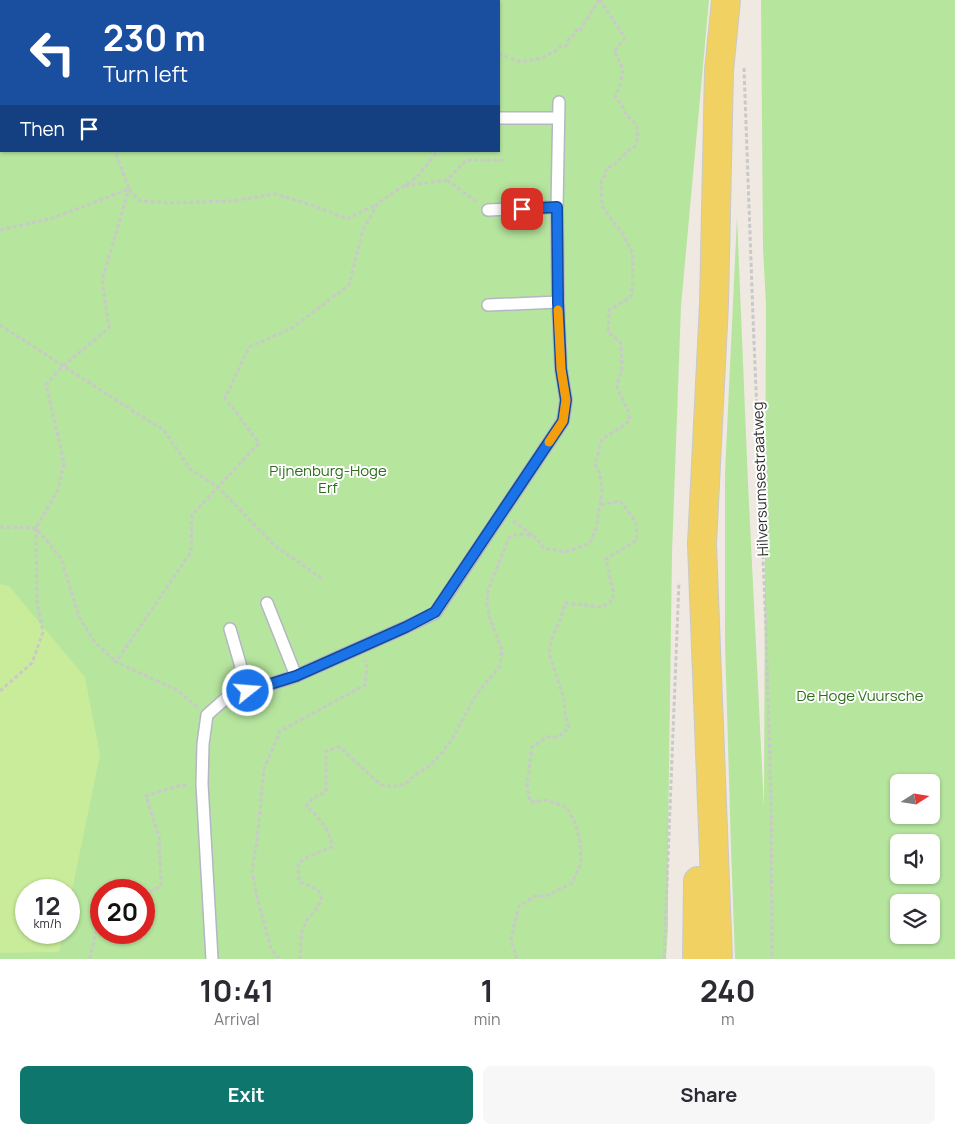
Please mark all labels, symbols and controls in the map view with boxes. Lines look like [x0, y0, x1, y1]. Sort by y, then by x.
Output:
text: 230 m [103, 14, 206, 62]
icon: left [20, 20, 85, 85]
text: Turn left [103, 59, 188, 89]
icon: arrive [75, 115, 103, 143]
text: Then [20, 116, 65, 142]
pin [501, 188, 543, 230]
icon: arrive [508, 195, 536, 223]
street label: Hilversumsestraatweg [747, 401, 773, 557]
park label: Pijnenburg-Hoge Erf [269, 460, 387, 498]
position arrow [221, 664, 273, 716]
park label: De Hoge Vuursche [796, 685, 924, 706]
north arrow [890, 774, 940, 824]
map controls [890, 774, 940, 944]
button: sound [890, 834, 940, 884]
speed limit sign: 20 [90, 879, 155, 944]
text: 12 [35, 888, 60, 923]
button: layers [890, 894, 940, 944]
text: km/h [34, 915, 61, 932]
text: 10:41 [200, 970, 274, 1011]
text: 1 [481, 970, 494, 1011]
text: 240 [700, 970, 755, 1011]
text: Arrival [214, 1008, 260, 1030]
text: min [474, 1008, 501, 1030]
text: m [721, 1008, 735, 1030]
button: Exit [20, 1066, 473, 1124]
button: Share [483, 1066, 935, 1124]

